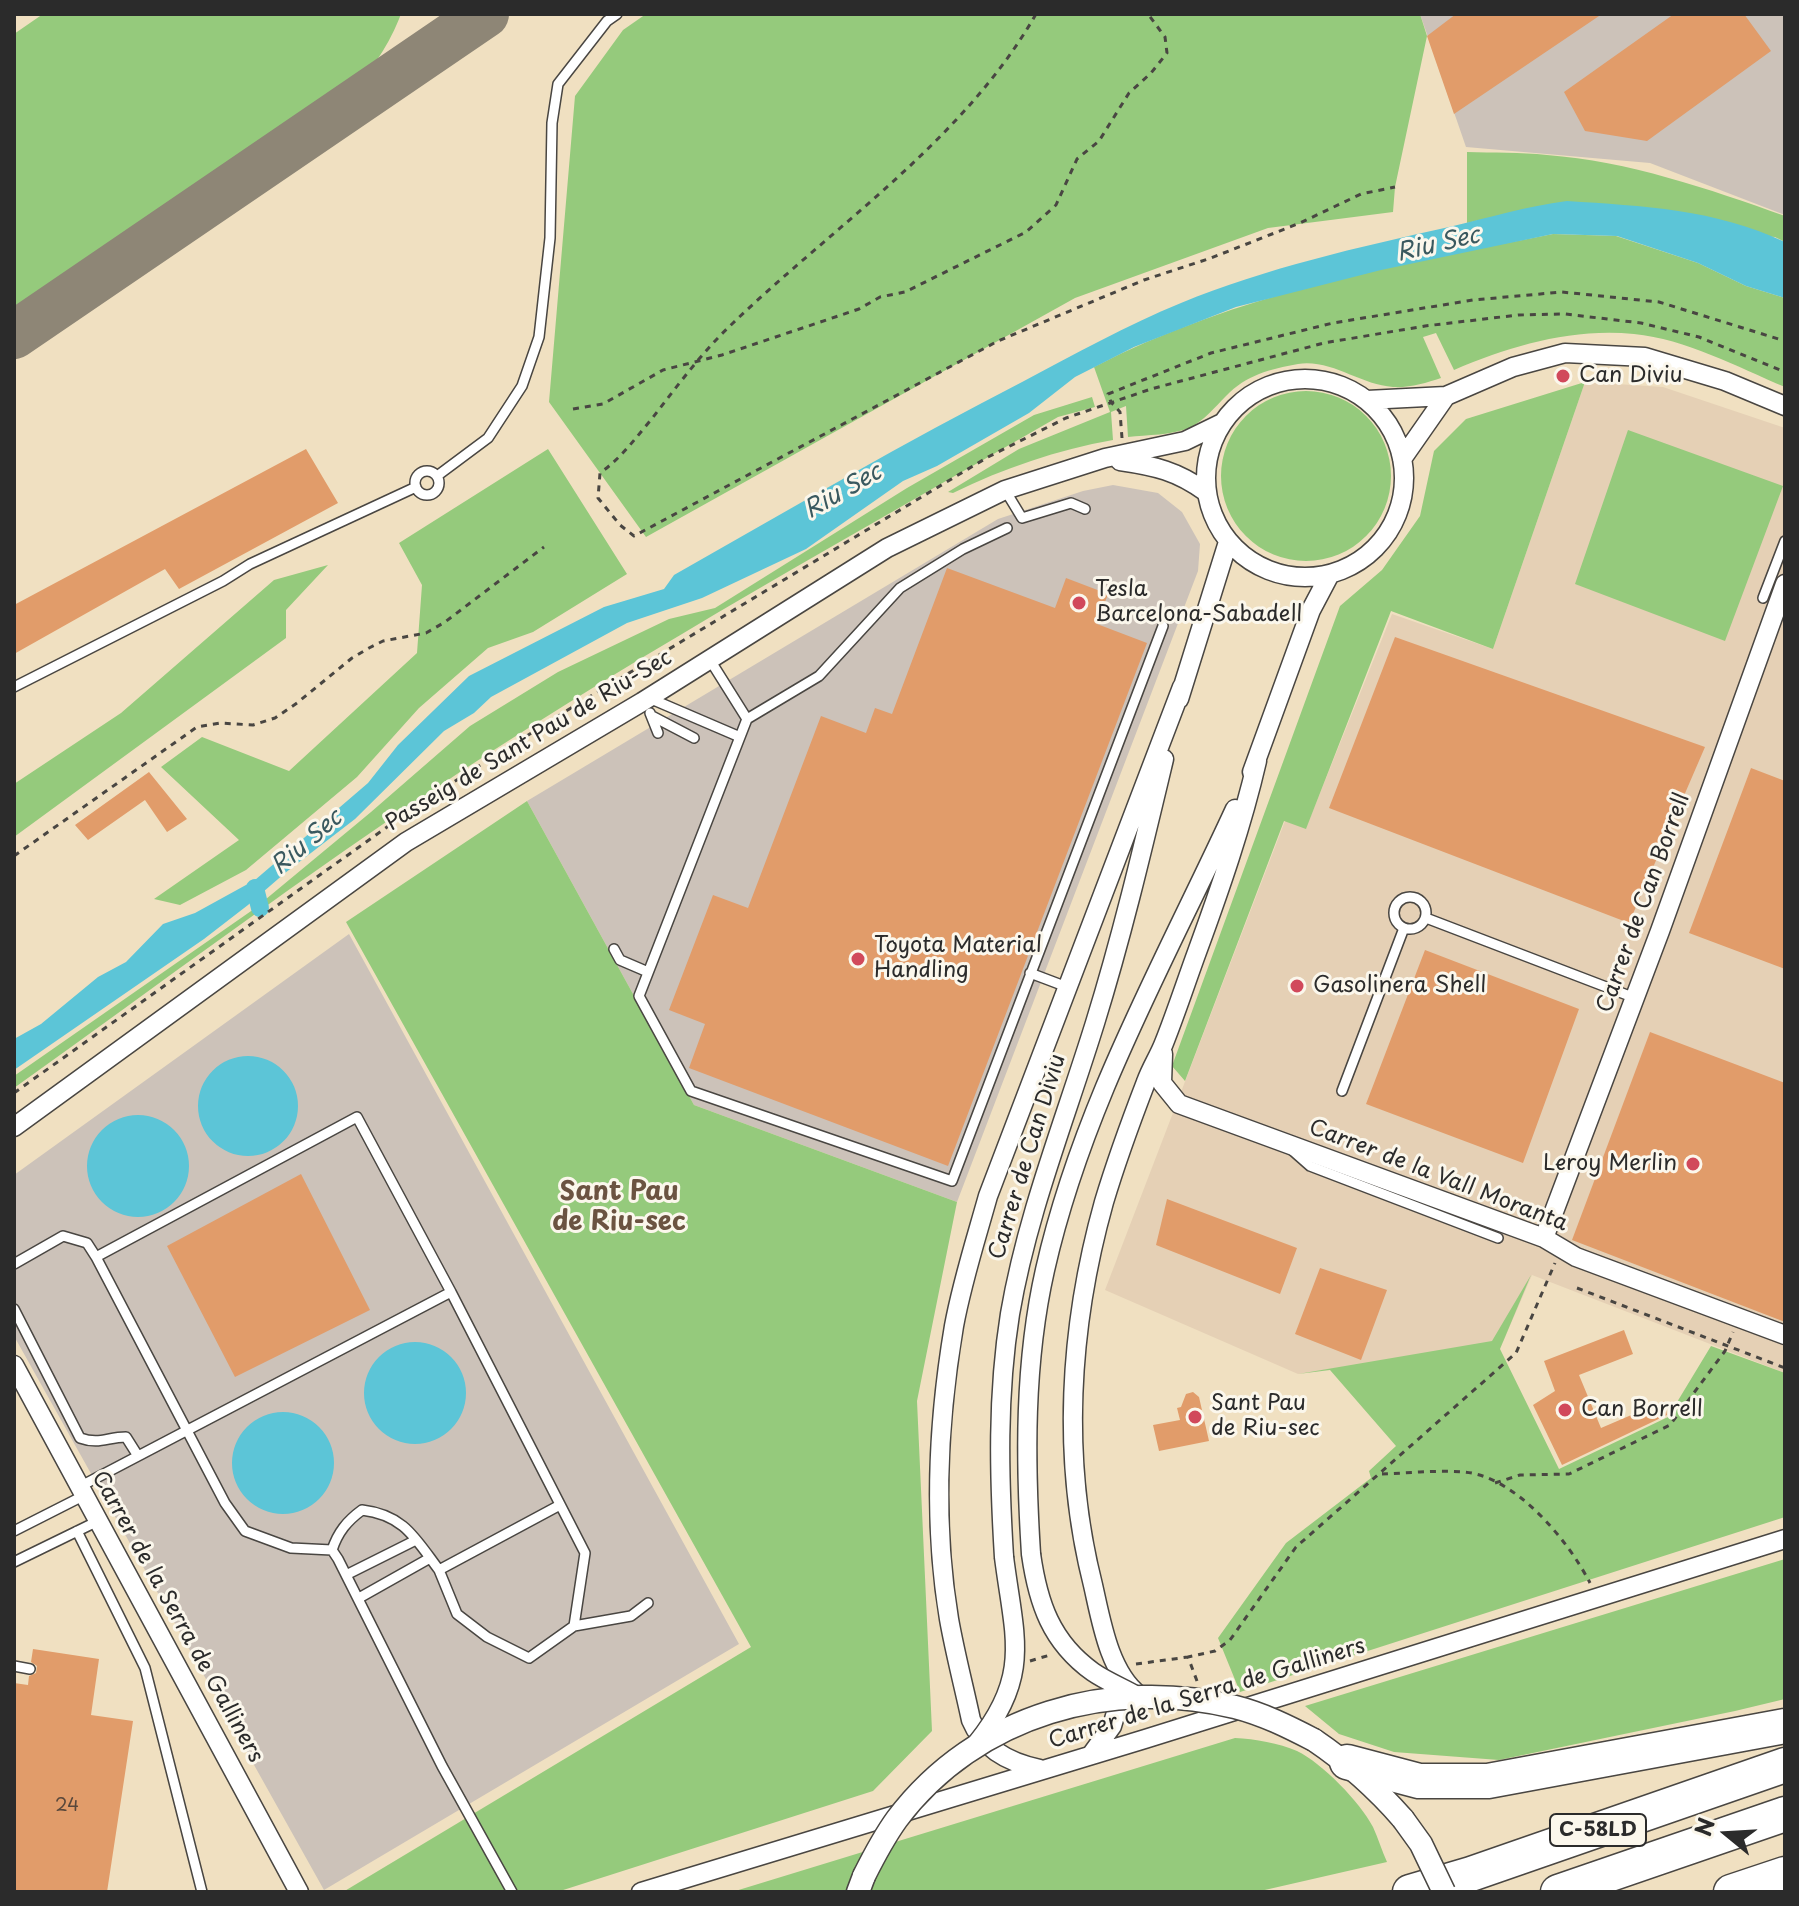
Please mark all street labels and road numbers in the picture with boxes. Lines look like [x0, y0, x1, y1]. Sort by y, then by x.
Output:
street label: Passeig de Sant Pau de Riu-Sec [381, 645, 677, 837]
street label: Carrer de Can Borrell [1592, 790, 1696, 1016]
street label: Carrer de Can Diviu [984, 1051, 1072, 1263]
street label: Carrer de la Vall Moranta [1305, 1114, 1571, 1238]
street label: Carrer de la Serra de Galliners [86, 1467, 268, 1767]
street label: Carrer de la Serra de Galliners [1046, 1633, 1368, 1755]
road number: C-58LD [1550, 1814, 1646, 1846]

